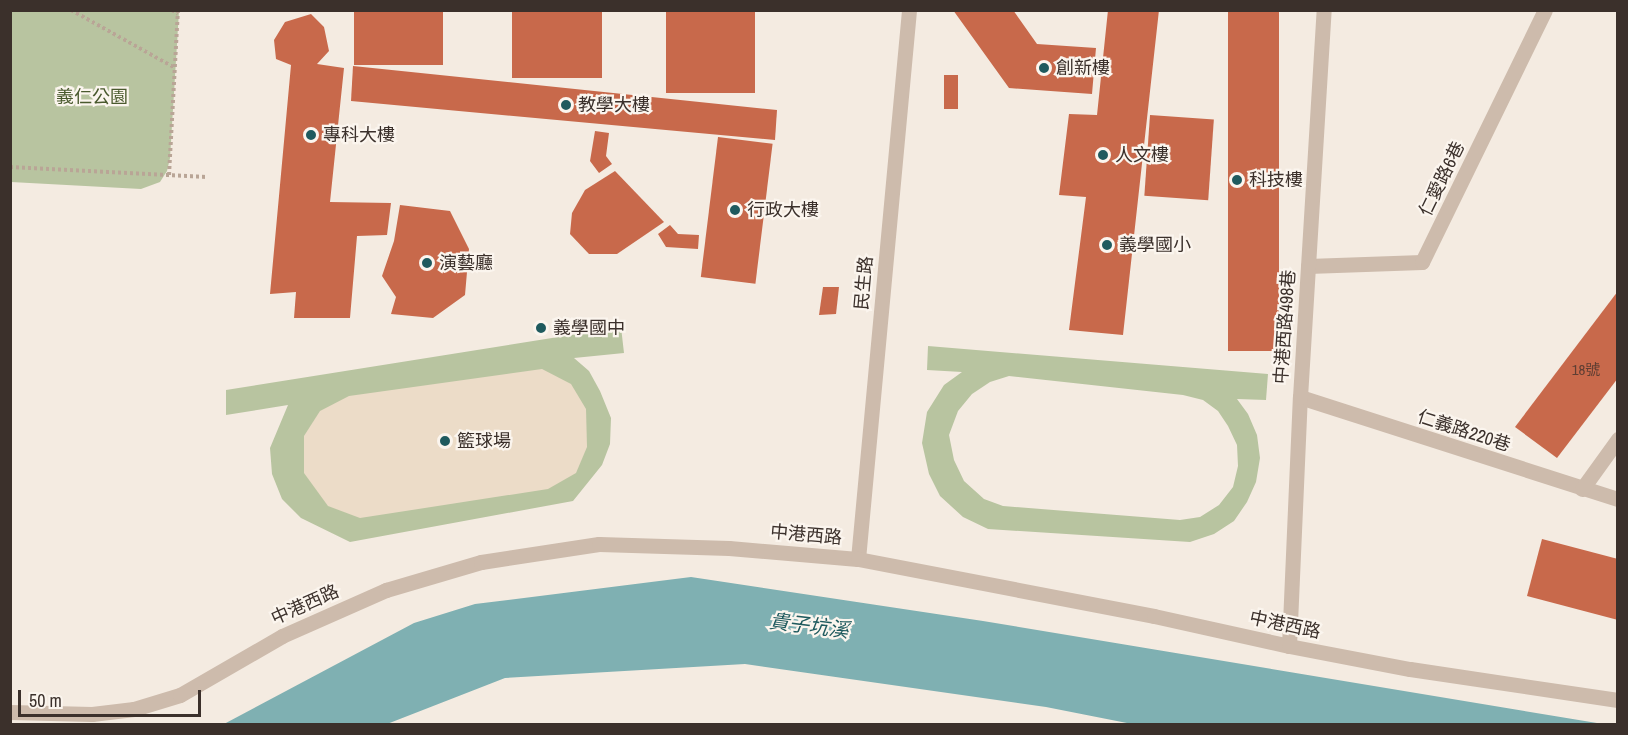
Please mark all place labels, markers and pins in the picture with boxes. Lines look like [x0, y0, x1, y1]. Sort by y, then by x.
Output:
place label: 創新樓 [1056, 57, 1110, 79]
marker: 創新樓 [1037, 61, 1051, 75]
place label: 教學大樓 [578, 94, 650, 116]
marker: 教學大樓 [559, 98, 573, 112]
place label: 專科大樓 [323, 124, 395, 146]
marker: 專科大樓 [304, 128, 318, 142]
place label: 人文樓 [1115, 144, 1169, 166]
marker: 人文樓 [1096, 148, 1110, 162]
place label: 科技樓 [1249, 169, 1303, 191]
marker: 科技樓 [1230, 173, 1244, 187]
place label: 行政大樓 [747, 199, 819, 221]
marker: 行政大樓 [728, 203, 742, 217]
place label: 義學國小 [1119, 234, 1191, 256]
marker: 義學國小 [1100, 238, 1114, 252]
place label: 演藝廳 [439, 252, 493, 274]
marker: 演藝廳 [420, 256, 434, 270]
place label: 義學國中 [553, 317, 625, 339]
marker: 義學國中 [534, 321, 548, 335]
place label: 籃球場 [457, 430, 511, 452]
marker: 籃球場 [438, 434, 452, 448]

